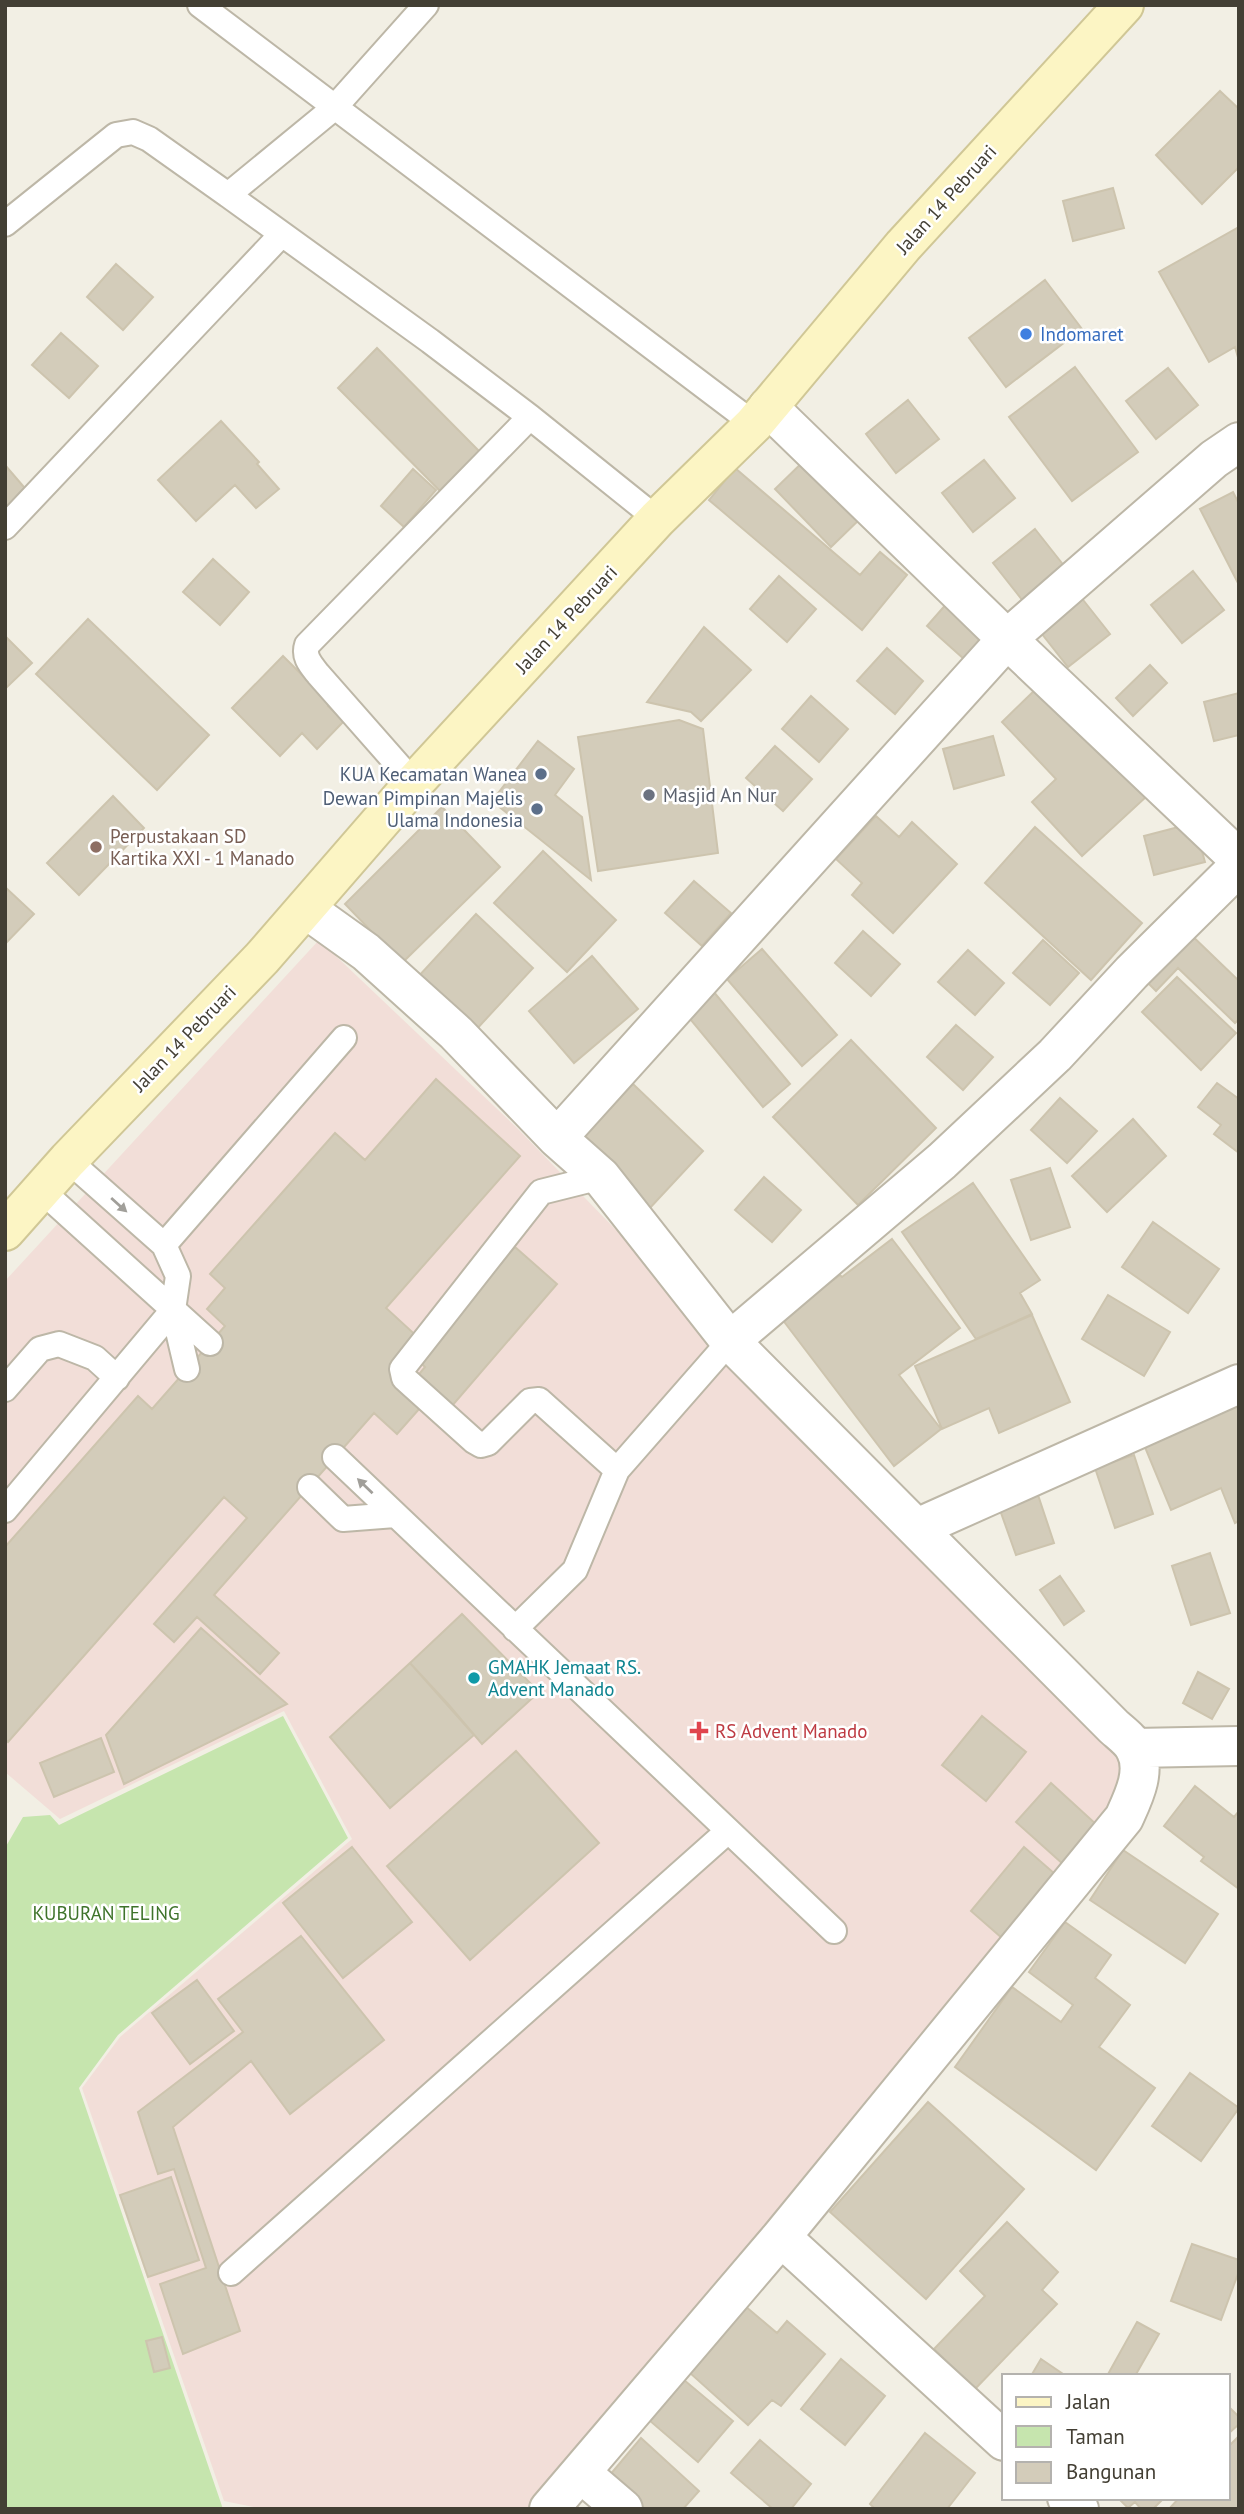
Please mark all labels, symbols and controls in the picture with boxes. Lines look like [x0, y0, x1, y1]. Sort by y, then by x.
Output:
street label: Jalan 14 Pebruari [890, 139, 1001, 259]
place label: Indomaret [1040, 322, 1124, 346]
marker: Indomaret [1018, 326, 1034, 342]
street label: Jalan 14 Pebruari [509, 560, 622, 679]
place label: KUA Kecamatan Wanea [340, 762, 527, 786]
marker: KUA Kecamatan Wanea [533, 766, 549, 782]
place label: Masjid An Nur [663, 783, 777, 807]
place label: Dewan Pimpinan Majelis Ulama Indonesia [323, 786, 523, 832]
marker: Masjid An Nur [641, 787, 657, 803]
marker: Dewan Pimpinan Majelis Ulama Indonesia [529, 801, 545, 817]
place label: Perpustakaan SD Kartika XXI - 1 Manado [110, 824, 295, 870]
marker: Perpustakaan SD Kartika XXI - 1 Manado [88, 839, 104, 855]
street label: Jalan 14 Pebruari [126, 980, 241, 1097]
one-way arrow [110, 1197, 128, 1213]
one-way arrow [357, 1478, 374, 1494]
place label: GMAHK Jemaat RS. Advent Manado [488, 1655, 641, 1701]
marker: GMAHK Jemaat RS. Advent Manado [466, 1670, 482, 1686]
place label: RS Advent Manado [715, 1719, 867, 1743]
marker: RS Advent Manado [689, 1721, 709, 1741]
park label: KUBURAN TELING [32, 1901, 180, 1925]
legend [1002, 2374, 1230, 2500]
text: Jalan [1065, 2388, 1111, 2415]
text: Taman [1066, 2423, 1125, 2450]
text: Bangunan [1066, 2458, 1156, 2485]

